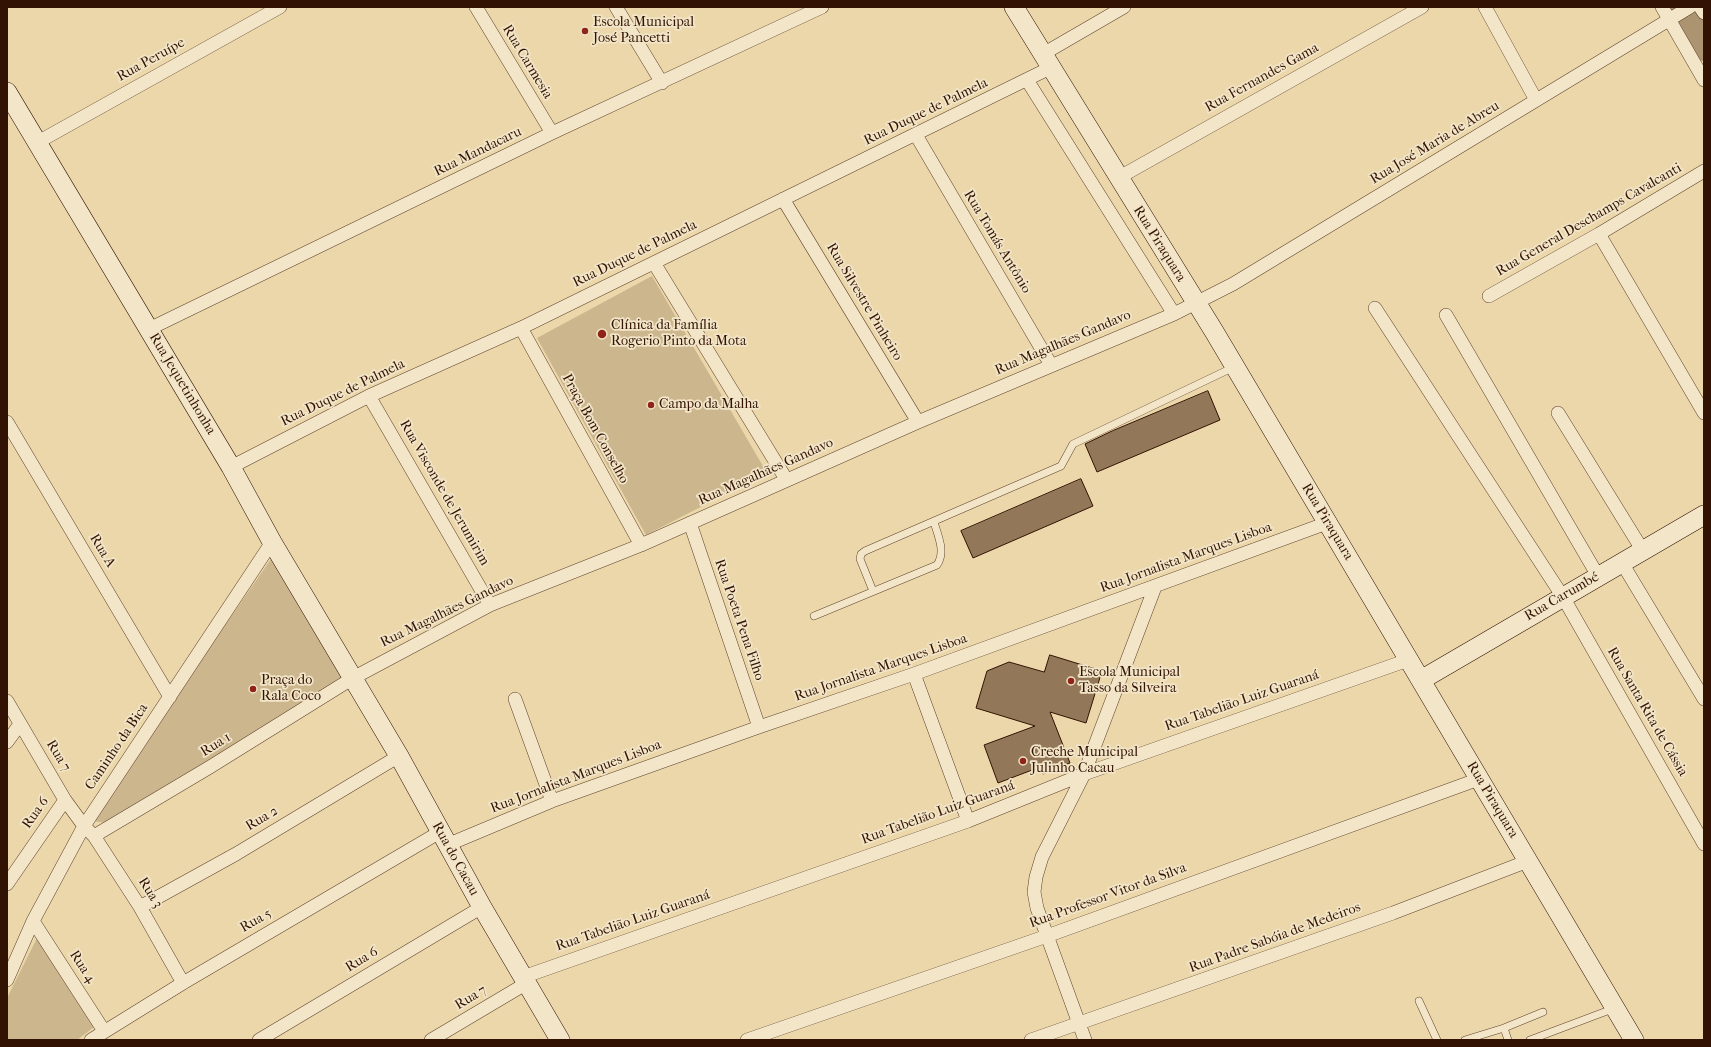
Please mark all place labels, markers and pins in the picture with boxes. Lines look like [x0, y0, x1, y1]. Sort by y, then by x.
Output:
place label: Escola Municipal José Pancetti [593, 15, 694, 48]
marker: Escola Municipal José Pancetti [580, 26, 590, 36]
place label: Clínica da Família Rogerio Pinto da Mota [611, 318, 746, 350]
marker: Clínica da Família Rogerio Pinto da Mota [596, 328, 608, 340]
place label: Campo da Malha [659, 397, 759, 413]
marker: Campo da Malha [646, 400, 656, 410]
place label: Escola Municipal Tasso da Silveira [1079, 665, 1180, 698]
place label: Praça do Rala Coco [261, 673, 321, 706]
marker: Escola Municipal Tasso da Silveira [1066, 676, 1076, 686]
marker: Praça do Rala Coco [248, 684, 258, 694]
place label: Creche Municipal Julinho Cacau [1031, 745, 1138, 778]
marker: Creche Municipal Julinho Cacau [1018, 756, 1028, 766]

